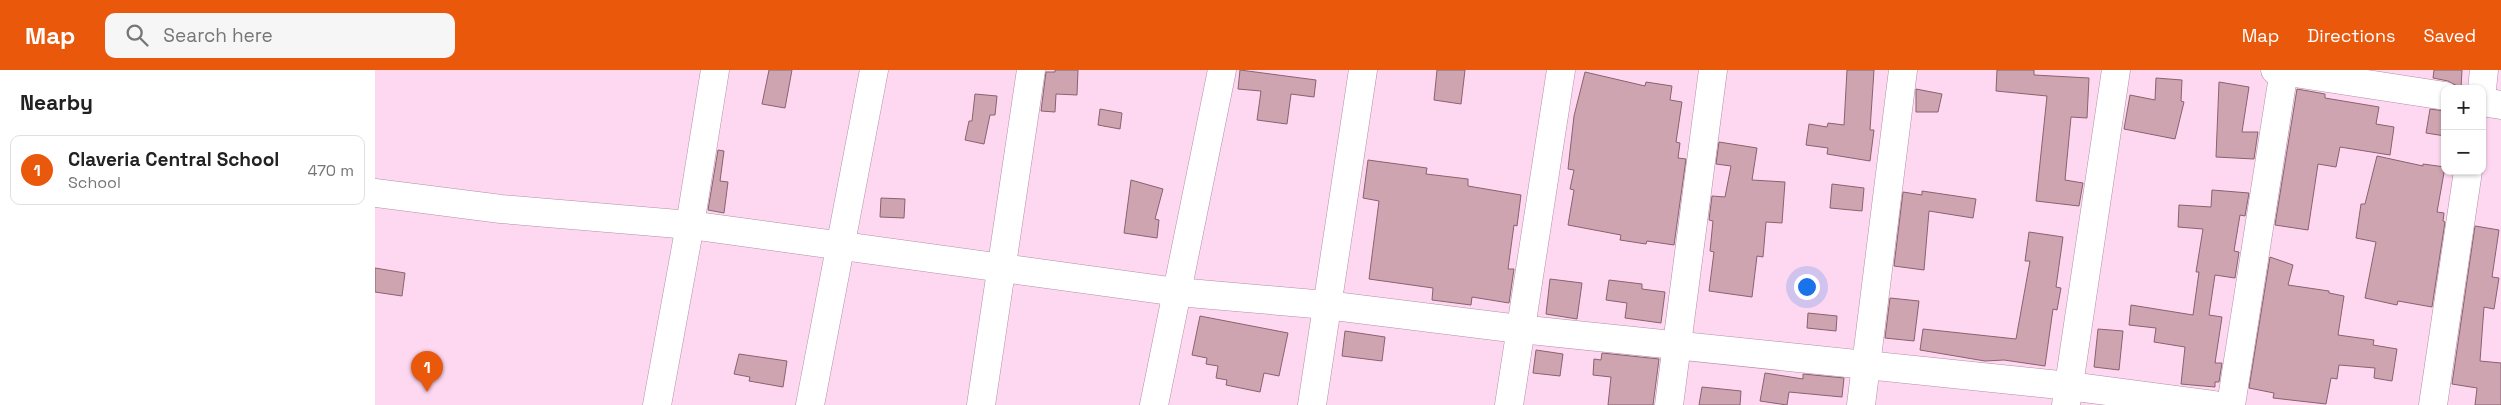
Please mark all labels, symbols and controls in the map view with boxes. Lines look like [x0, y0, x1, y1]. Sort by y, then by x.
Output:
search box [105, 13, 455, 58]
text: Map [25, 20, 75, 51]
icon: search [123, 21, 151, 49]
text: Search here [163, 23, 273, 48]
text: Map [2242, 24, 2279, 47]
text: Directions [2307, 24, 2396, 47]
text: Saved [2424, 24, 2476, 47]
map controls [2441, 85, 2486, 175]
button: + [2441, 85, 2486, 130]
text: Nearby [20, 89, 93, 116]
button: − [2441, 130, 2486, 175]
text: Claveria Central School [68, 147, 279, 172]
text: 1 [33, 160, 41, 181]
text: 470 m [307, 160, 354, 181]
text: School [68, 172, 121, 193]
your location [1794, 274, 1820, 300]
pin: 1 [411, 351, 443, 392]

